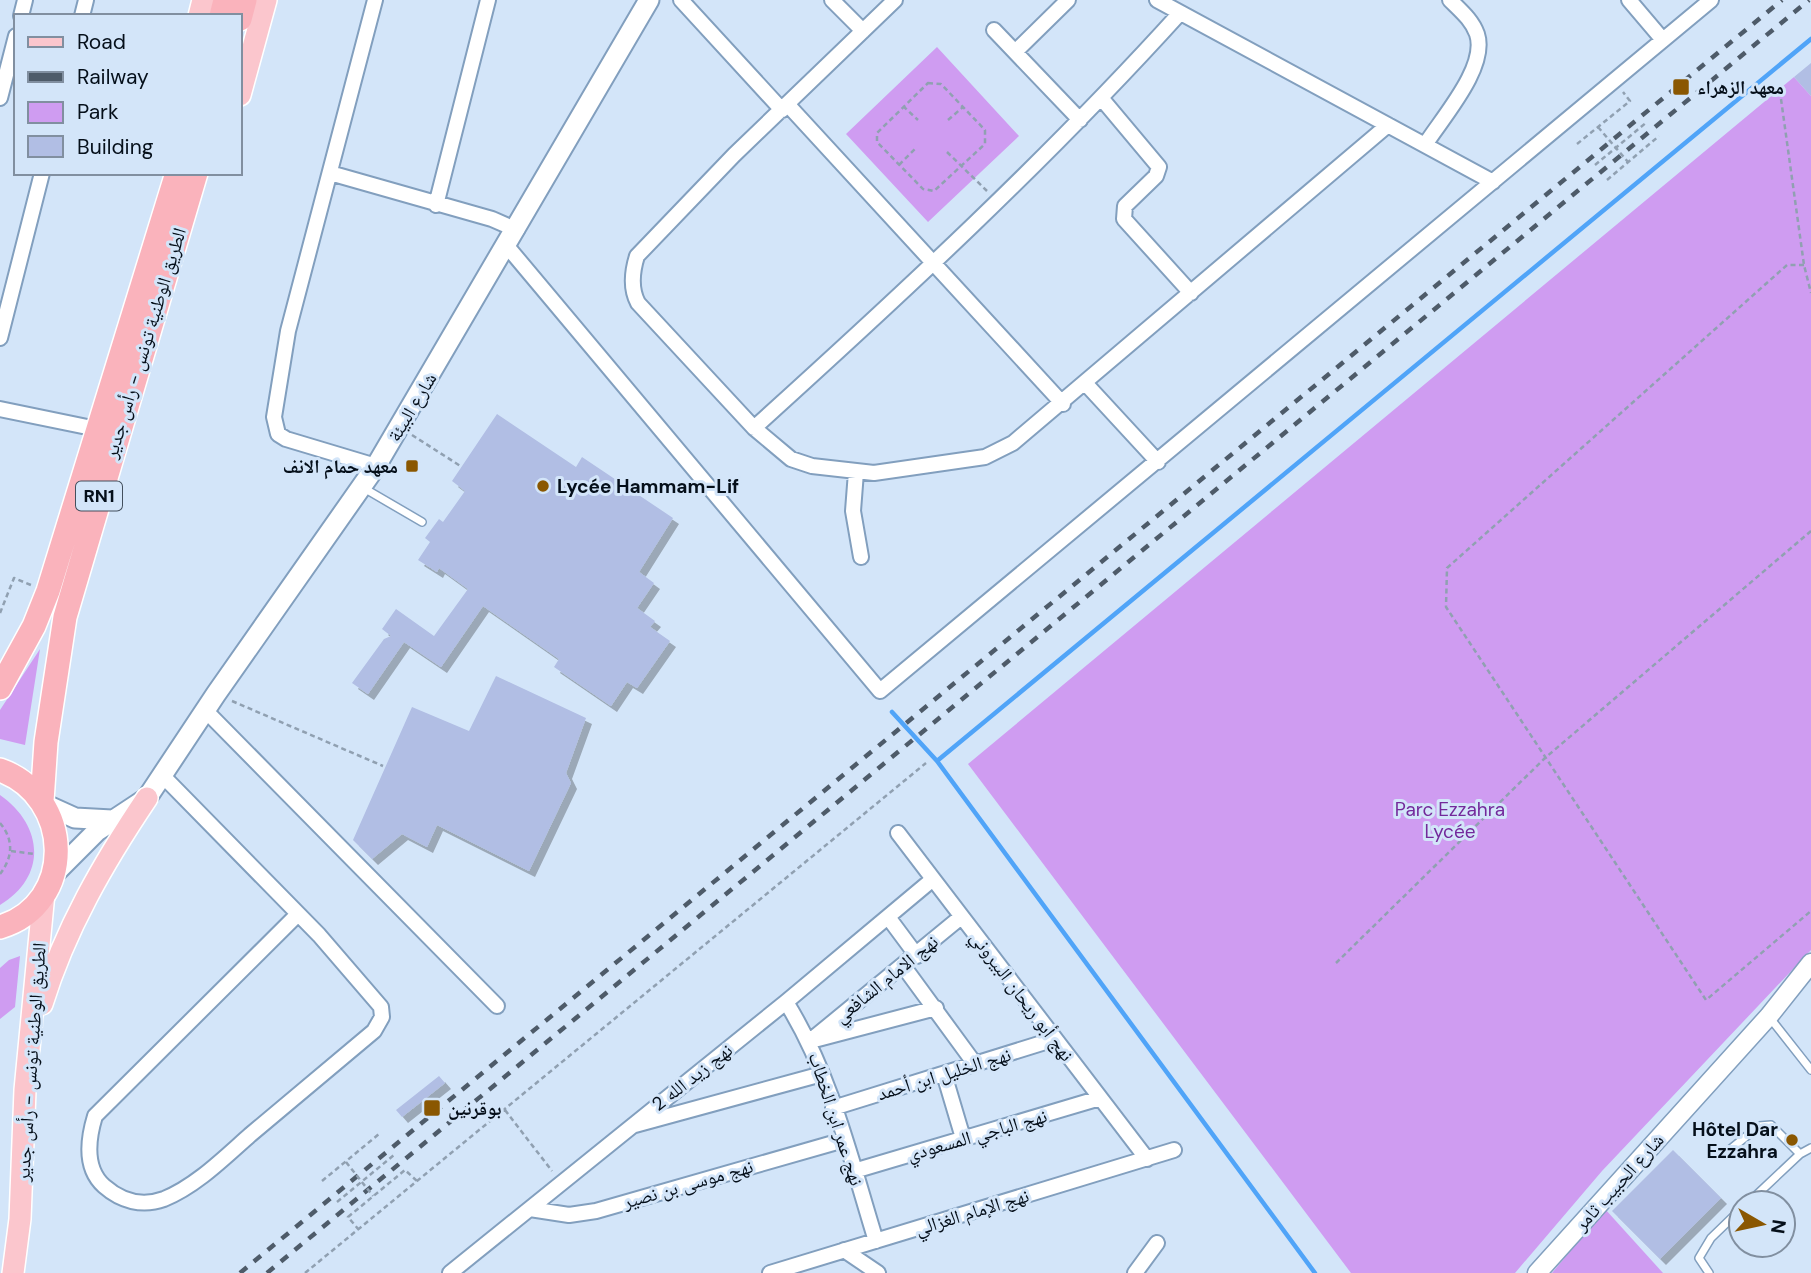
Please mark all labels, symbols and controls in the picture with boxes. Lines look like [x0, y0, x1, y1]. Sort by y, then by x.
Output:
legend [14, 14, 242, 175]
text: Road [77, 28, 126, 56]
text: Railway [77, 63, 149, 91]
place label: معهد الزهراء [1697, 75, 1784, 100]
marker: معهد الزهراء [1671, 77, 1691, 97]
text: Park [77, 98, 119, 126]
text: Building [77, 133, 154, 161]
street label: الطريق الوطنية تونس - رأس جدير [98, 225, 192, 462]
street label: شارع البيئة [382, 368, 442, 446]
place label: معهد حمام الانف [283, 454, 398, 480]
marker: معهد حمام الانف [404, 458, 420, 474]
place label: Lycée Hammam-Lif [557, 474, 739, 499]
marker: Lycée Hammam-Lif [535, 478, 551, 494]
road number: RN1 [76, 482, 122, 510]
park label: Parc Ezzahra Lycée [1395, 797, 1505, 844]
street label: نهج أبو ريحان البيروني [962, 926, 1079, 1068]
street label: نهج الامام الشافعي [829, 929, 945, 1031]
street label: الطريق الوطنية تونس - رأس جدير [10, 942, 52, 1183]
street label: نهج زيد الله 2 [647, 1038, 737, 1116]
street label: نهج الخليل ابن أحمد [874, 1042, 1014, 1106]
street label: نهج عمر ابن الخطاب [803, 1049, 869, 1189]
place label: بوقرنين [448, 1096, 502, 1121]
marker: بوقرنين [422, 1098, 442, 1118]
street label: نهج الباجي المسعودي [904, 1103, 1051, 1170]
place label: Hôtel Dar Ezzahra [1692, 1117, 1778, 1164]
street label: شارع الحبيب ثامر [1568, 1128, 1669, 1237]
marker: Hôtel Dar Ezzahra [1784, 1132, 1800, 1148]
street label: نهج موسى بن نصير [619, 1153, 756, 1215]
street label: نهج الإمام الغزالي [912, 1183, 1033, 1244]
north arrow [1727, 1189, 1797, 1259]
text: N [1765, 1218, 1792, 1235]

